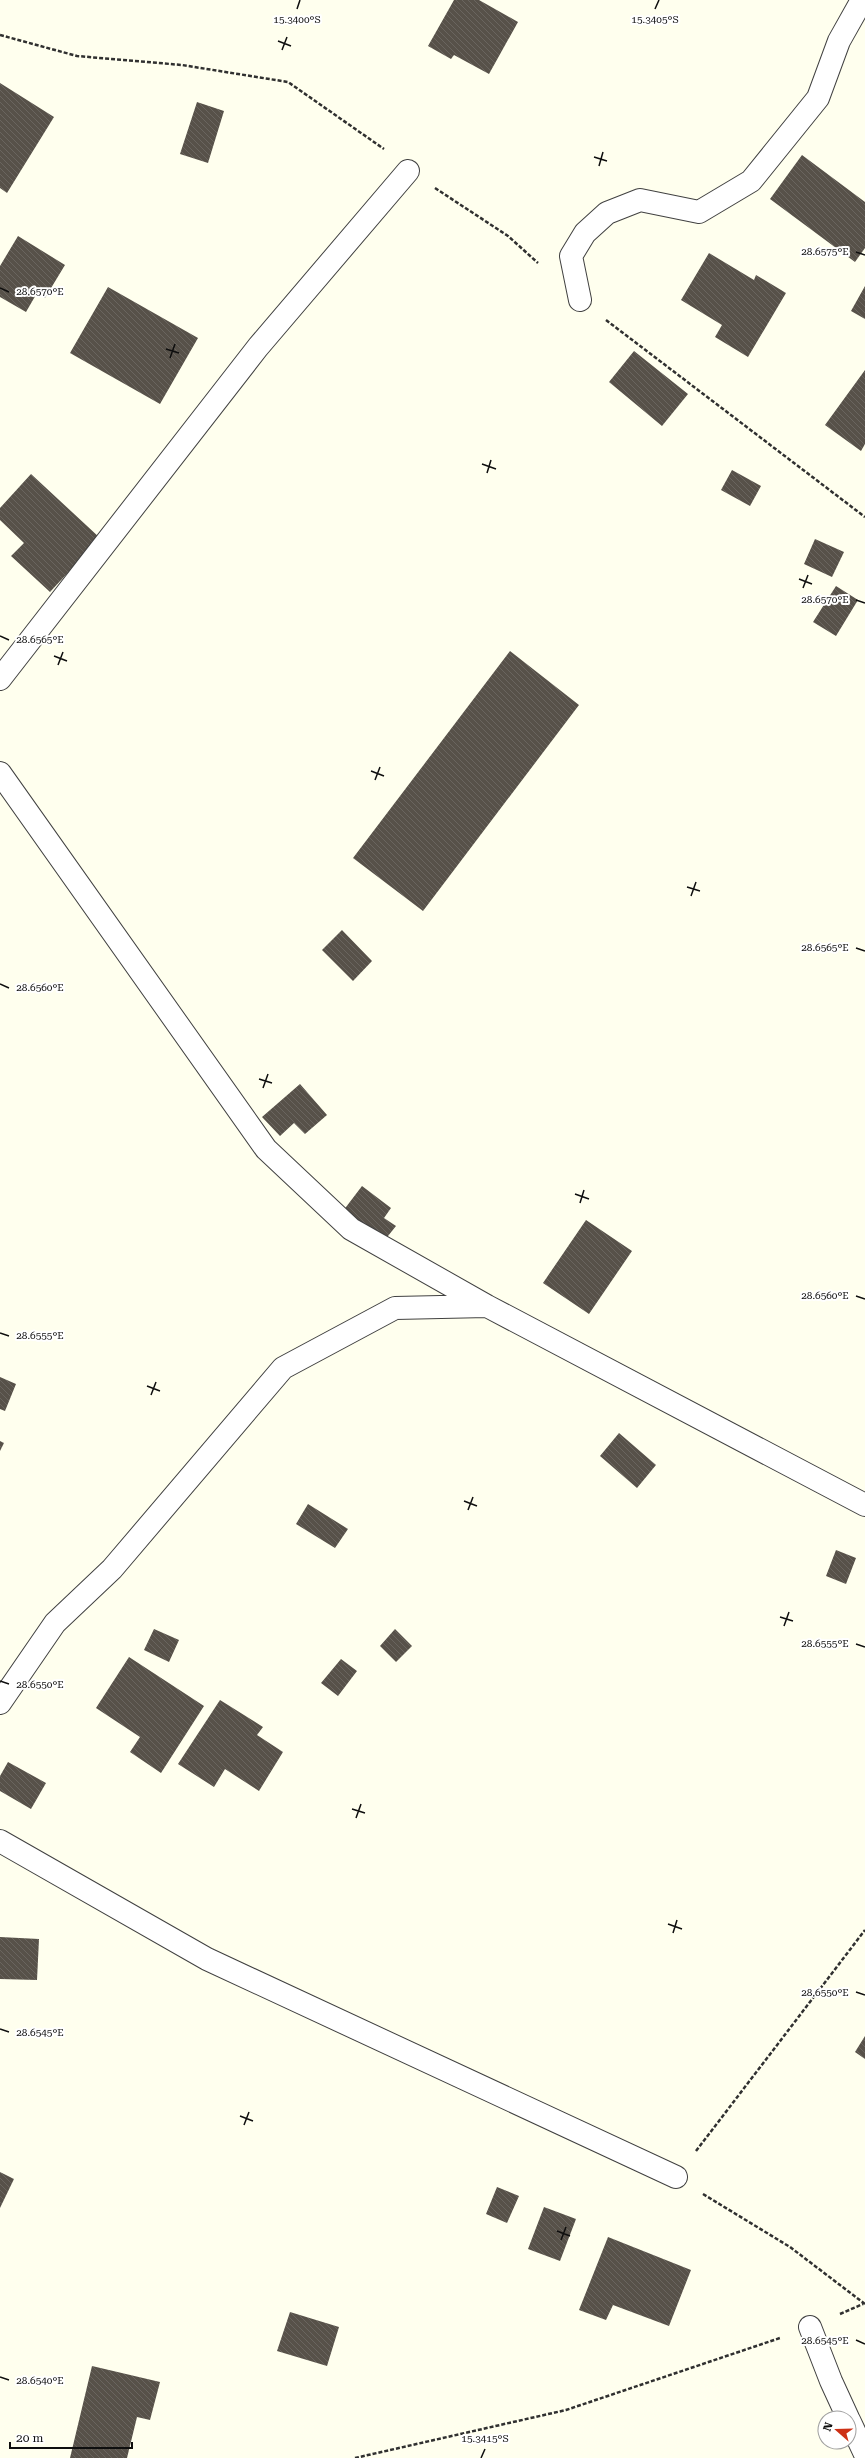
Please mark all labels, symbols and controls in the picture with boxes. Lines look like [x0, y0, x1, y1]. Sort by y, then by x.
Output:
text: 15.3400°S [273, 14, 321, 25]
text: 15.3405°S [631, 14, 679, 25]
text: 28.6575°E [801, 246, 849, 257]
text: 28.6570°E [16, 286, 64, 297]
text: 28.6570°E [801, 594, 849, 605]
text: 28.6565°E [16, 634, 64, 645]
text: 28.6565°E [801, 942, 849, 953]
text: 28.6560°E [16, 982, 64, 993]
text: 28.6560°E [801, 1290, 849, 1301]
text: 28.6555°E [16, 1330, 64, 1341]
text: 28.6555°E [801, 1638, 849, 1649]
text: 28.6550°E [16, 1679, 64, 1690]
text: 28.6550°E [801, 1987, 849, 1998]
text: 28.6545°E [16, 2027, 64, 2038]
text: 28.6545°E [801, 2335, 849, 2346]
text: 28.6540°E [16, 2375, 64, 2386]
north arrow [817, 2410, 857, 2450]
text: N [821, 2420, 836, 2433]
scale bar [10, 2424, 132, 2450]
text: 20 m [16, 2431, 43, 2445]
text: 15.3415°S [461, 2433, 509, 2444]

